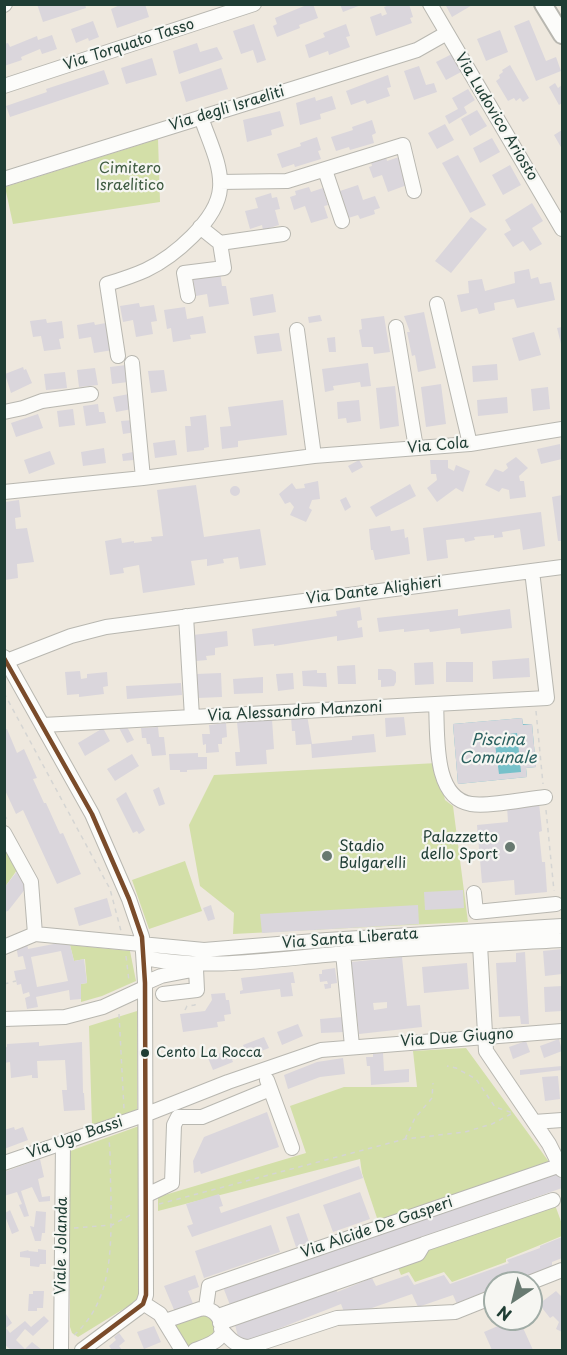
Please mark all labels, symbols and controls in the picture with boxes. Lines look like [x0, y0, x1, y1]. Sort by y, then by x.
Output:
street label: Via Torquato Tasso [61, 15, 197, 75]
street label: Via Ludovico Ariosto [451, 50, 541, 184]
street label: Via degli Israeliti [167, 83, 287, 135]
park label: Cimitero Israelitico [96, 160, 164, 195]
street label: Via Cola [407, 434, 469, 458]
street label: Via Dante Alighieri [305, 574, 443, 608]
street label: Via Alessandro Manzoni [207, 698, 383, 726]
water label: Piscina Comunale [459, 731, 537, 769]
place label: Palazzetto dello Sport [421, 829, 498, 864]
place label: Stadio Bulgarelli [339, 838, 406, 873]
marker: Palazzetto dello Sport [503, 840, 517, 854]
marker: Stadio Bulgarelli [320, 849, 334, 863]
street label: Via Santa Liberata [281, 925, 419, 953]
street label: Via Due Giugno [400, 1025, 514, 1051]
place label: Cento La Rocca [156, 1045, 262, 1061]
marker: Cento La Rocca [139, 1047, 151, 1059]
street label: Via Ugo Bassi [25, 1113, 125, 1163]
street label: Via Alcide De Gasperi [299, 1194, 455, 1262]
street label: Viale Jolanda [52, 1197, 72, 1295]
north arrow [483, 1271, 543, 1331]
text: N [492, 1301, 516, 1328]

